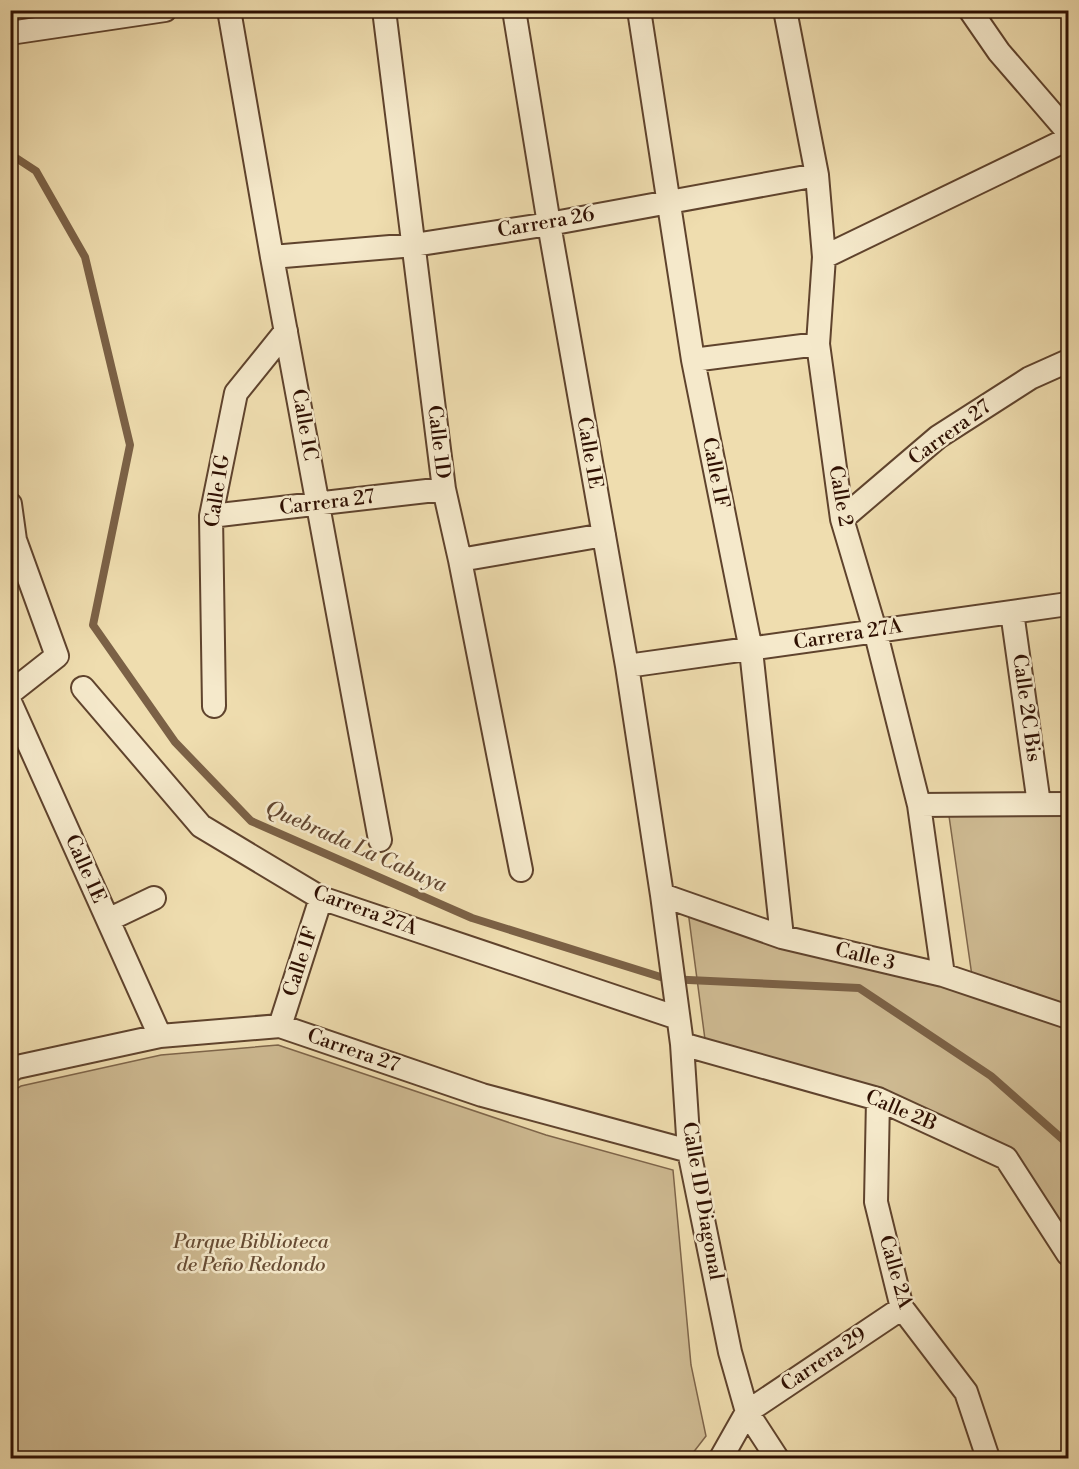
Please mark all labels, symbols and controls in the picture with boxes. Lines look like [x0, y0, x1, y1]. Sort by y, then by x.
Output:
street label: Carrera 26 [496, 202, 596, 244]
street label: Calle 1C [285, 387, 323, 463]
street label: Carrera 27 [904, 395, 996, 471]
street label: Calle 1D [421, 404, 455, 480]
street label: Calle 1E [570, 415, 608, 491]
street label: Calle 1F [696, 435, 734, 511]
street label: Calle 1G [200, 453, 236, 529]
street label: Calle 2 [822, 464, 858, 528]
street label: Carrera 27 [278, 485, 376, 521]
street label: Carrera 27A [792, 614, 905, 656]
street label: Calle 2C Bis [1006, 652, 1046, 764]
water label: Quebrada La Cabuya [261, 795, 451, 899]
street label: Calle 1E [59, 831, 111, 907]
street label: Carrera 27A [309, 881, 422, 942]
street label: Calle 1F [278, 924, 324, 1000]
street label: Calle 3 [832, 937, 898, 977]
street label: Carrera 27 [304, 1024, 402, 1078]
street label: Calle 2B [861, 1085, 941, 1137]
street label: Calle 1D Diagonal [676, 1120, 728, 1282]
park label: Parque Biblioteca de Peño Redondo [172, 1230, 330, 1278]
street label: Calle 2A [873, 1232, 918, 1313]
street label: Carrera 29 [776, 1322, 872, 1398]

